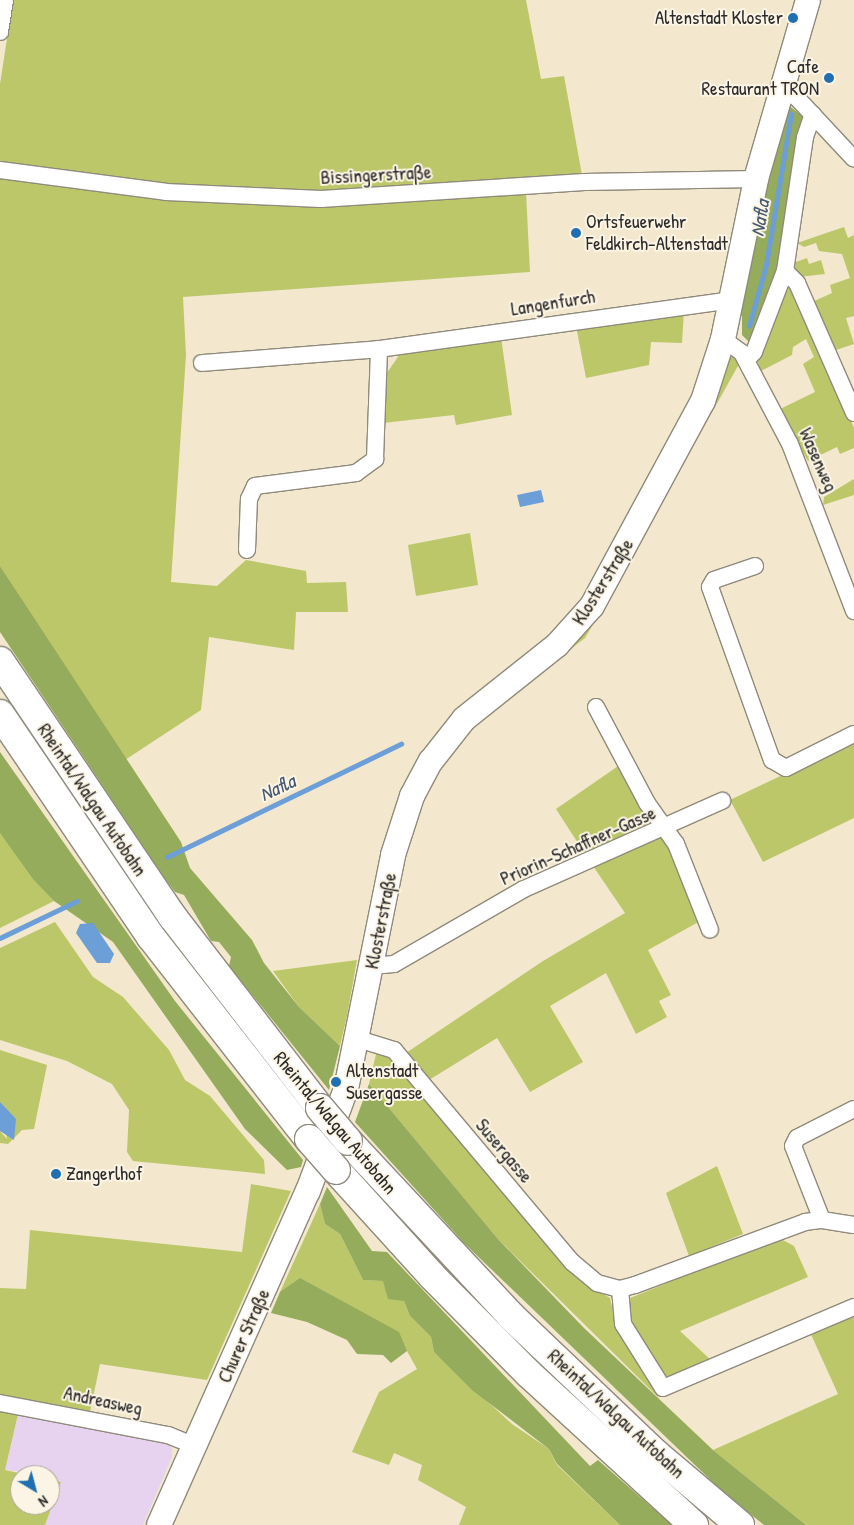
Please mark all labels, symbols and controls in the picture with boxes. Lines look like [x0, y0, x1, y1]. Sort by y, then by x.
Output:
place label: Altenstadt Kloster [655, 7, 783, 29]
marker: Altenstadt Kloster [787, 12, 799, 24]
place label: Cafe Restaurant TRON [701, 56, 819, 100]
marker: Cafe Restaurant TRON [823, 72, 835, 84]
street label: Bissingerstraße [320, 161, 432, 189]
water label: Nafla [744, 198, 774, 238]
place label: Ortsfeuerwehr Feldkirch-Altenstadt [586, 211, 728, 255]
marker: Ortsfeuerwehr Feldkirch-Altenstadt [570, 227, 582, 239]
street label: Langenfurch [509, 285, 597, 321]
street label: Wasenweg [794, 425, 842, 495]
street label: Klosterstraße [567, 535, 639, 629]
street label: Rheintal/Walgau Autobahn [32, 719, 152, 881]
water label: Nafla [255, 768, 299, 806]
street label: Priorin-Schaffner-Gasse [497, 802, 659, 890]
street label: Klosterstraße [360, 871, 402, 971]
street label: Rheintal/Walgau Autobahn [269, 1047, 401, 1199]
place label: Altenstadt Susergasse [346, 1060, 423, 1104]
marker: Altenstadt Susergasse [330, 1076, 342, 1088]
street label: Susergasse [471, 1114, 537, 1188]
place label: Zangerlhof [66, 1163, 143, 1185]
marker: Zangerlhof [50, 1168, 62, 1180]
street label: Churer Straße [213, 1286, 275, 1386]
street label: Rheintal/Walgau Autobahn [543, 1345, 689, 1483]
street label: Andreasweg [62, 1382, 144, 1420]
north arrow [10, 1465, 60, 1515]
text: N [35, 1492, 52, 1511]

